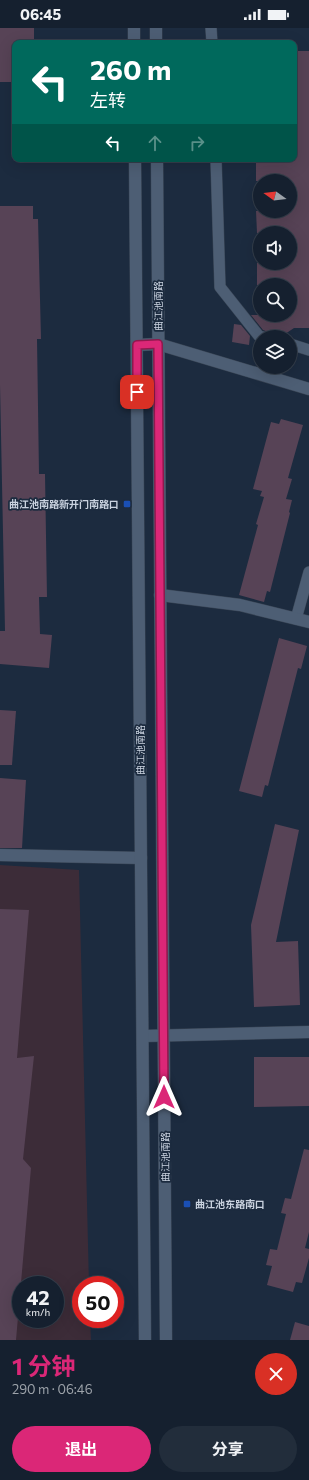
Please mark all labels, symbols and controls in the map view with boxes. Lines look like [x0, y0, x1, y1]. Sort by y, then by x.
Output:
text: 06:45 [20, 5, 61, 23]
text: 260 m [90, 52, 171, 86]
icon: left [24, 56, 76, 108]
text: 左转 [90, 89, 126, 111]
icon: left [102, 132, 124, 154]
icon: ahead [144, 132, 166, 154]
icon: right [186, 132, 208, 154]
north arrow [253, 174, 297, 218]
map controls [253, 174, 297, 374]
button: sound [253, 226, 297, 270]
button: search [253, 278, 297, 322]
street label: 曲江池南路 [152, 281, 164, 331]
button: layers [253, 330, 297, 374]
pin [120, 375, 154, 409]
icon: arrive [126, 381, 148, 403]
place label: 曲江池南路新开门南路口 [9, 498, 119, 510]
marker: 曲江池南路新开门南路口 [122, 499, 132, 509]
street label: 曲江池南路 [134, 725, 146, 775]
position arrow [143, 1076, 185, 1118]
street label: 曲江池南路 [159, 1132, 171, 1182]
place label: 曲江池东路南口 [195, 1198, 265, 1210]
marker: 曲江池东路南口 [182, 1199, 192, 1209]
speed limit sign: 50 [72, 1276, 124, 1328]
text: 42 [26, 1285, 50, 1309]
text: km/h [26, 1306, 50, 1318]
text: 1 分钟 [12, 1351, 75, 1380]
button: close [255, 1353, 297, 1395]
text: 290 m · 06:46 [12, 1381, 93, 1397]
button: 退出 [12, 1426, 151, 1472]
button: 分享 [159, 1426, 297, 1472]

